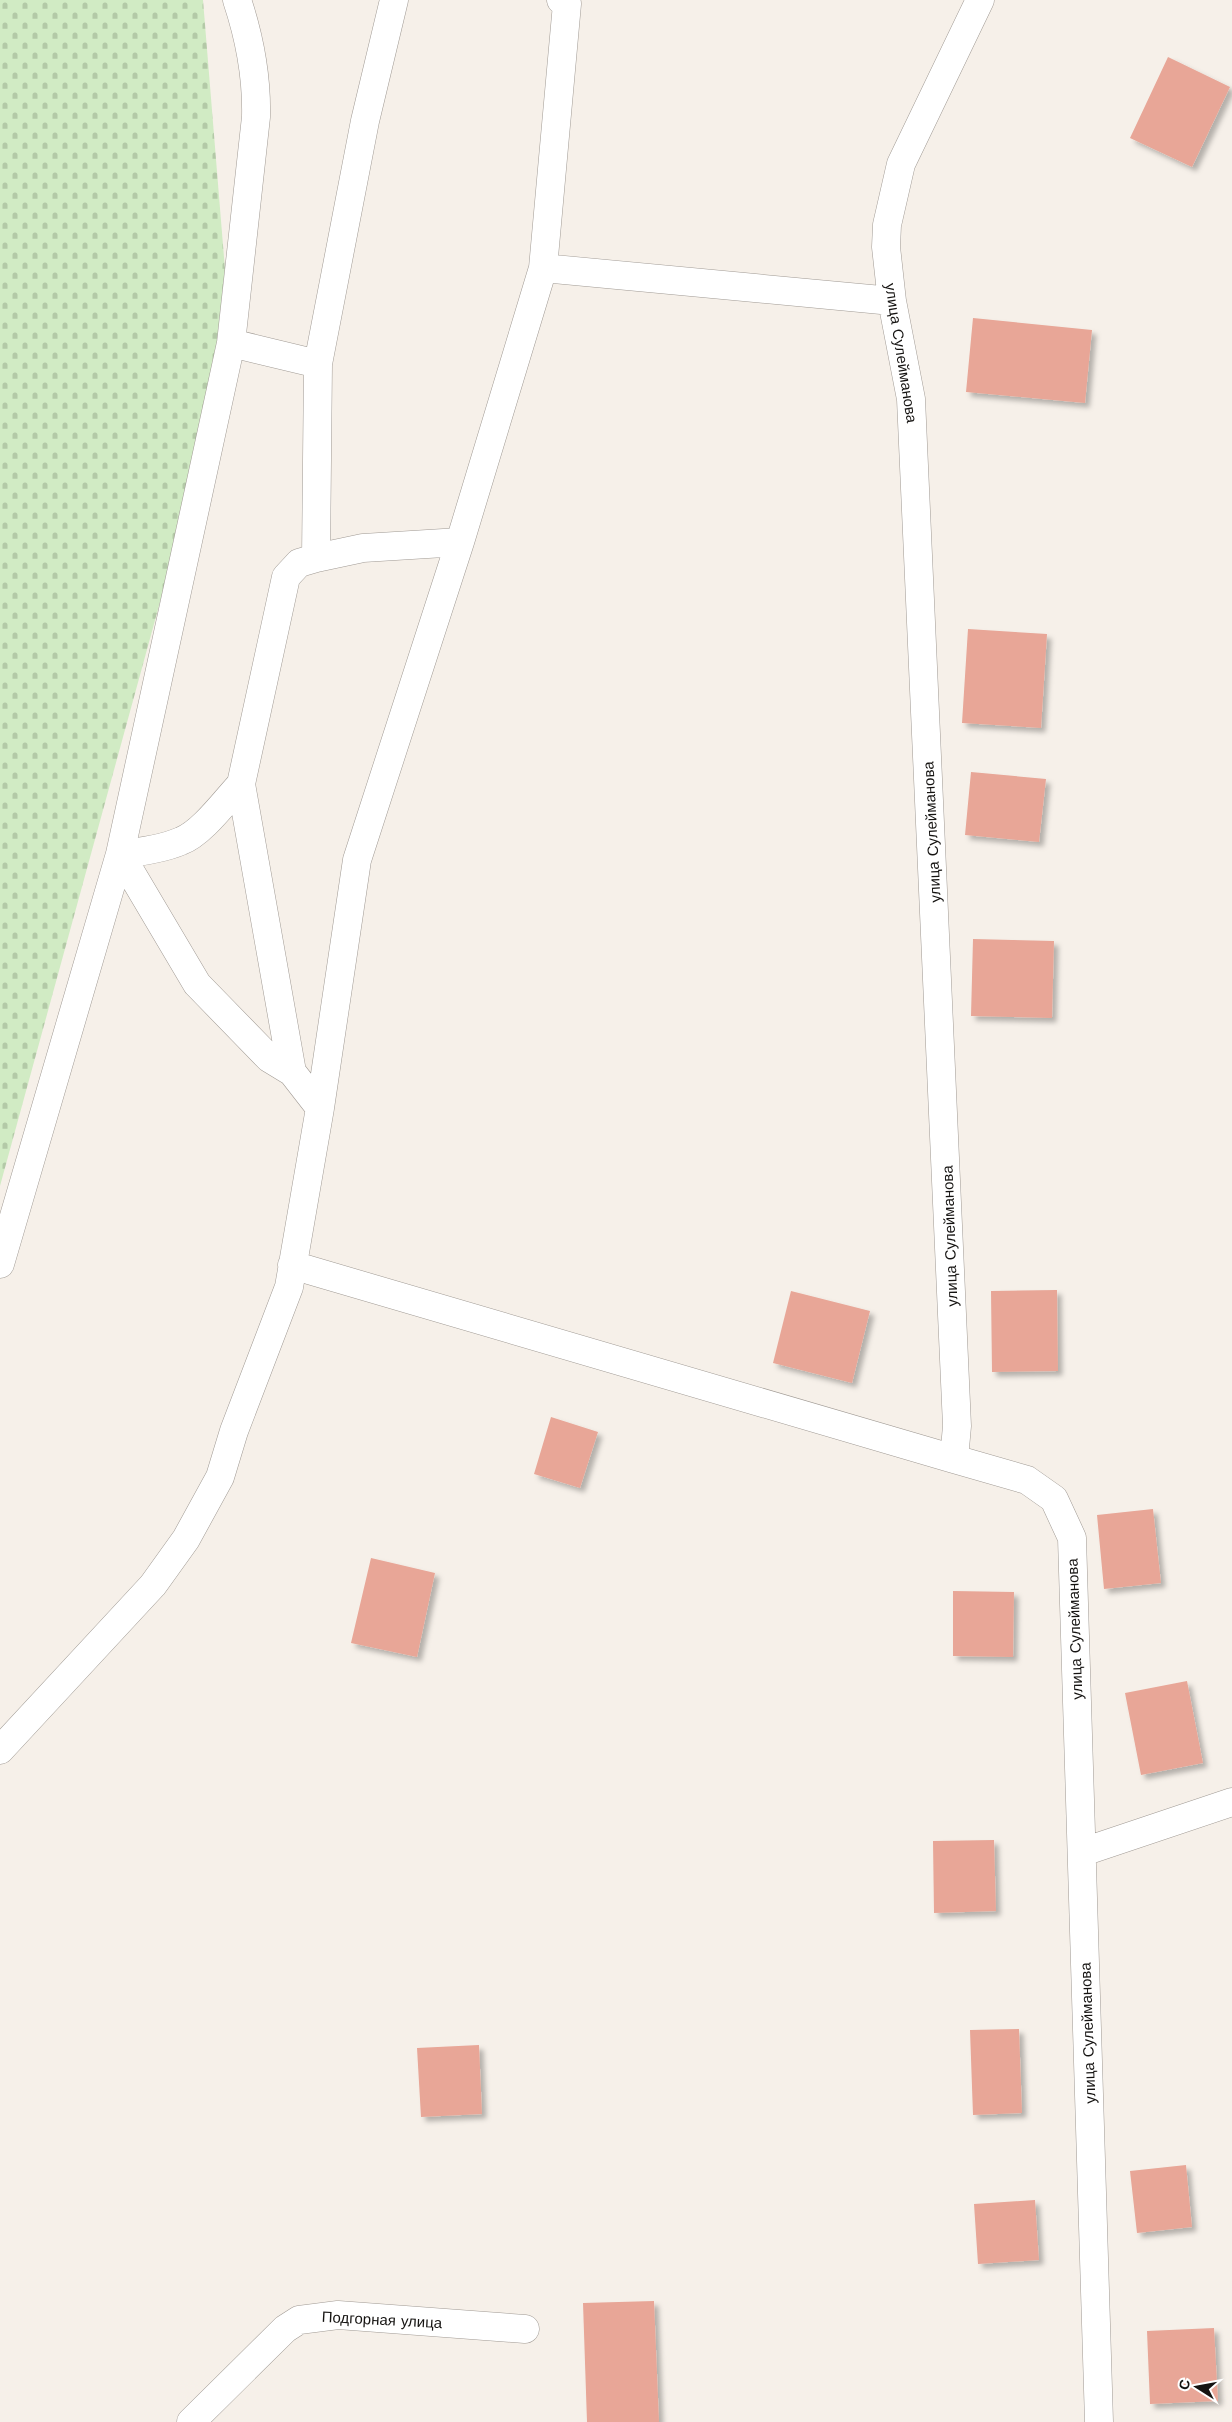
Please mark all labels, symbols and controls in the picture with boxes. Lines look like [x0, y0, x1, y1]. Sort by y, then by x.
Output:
street label: улица Сулейманова [881, 282, 921, 425]
street label: улица Сулейманова [919, 760, 945, 903]
street label: улица Сулейманова [939, 1164, 961, 1307]
street label: улица Сулейманова [1064, 1557, 1086, 1700]
street label: улица Сулейманова [1077, 1961, 1099, 2104]
street label: Подгорная улица [321, 2308, 443, 2332]
north arrow [1172, 2362, 1222, 2412]
text: С [1175, 2378, 1193, 2391]

